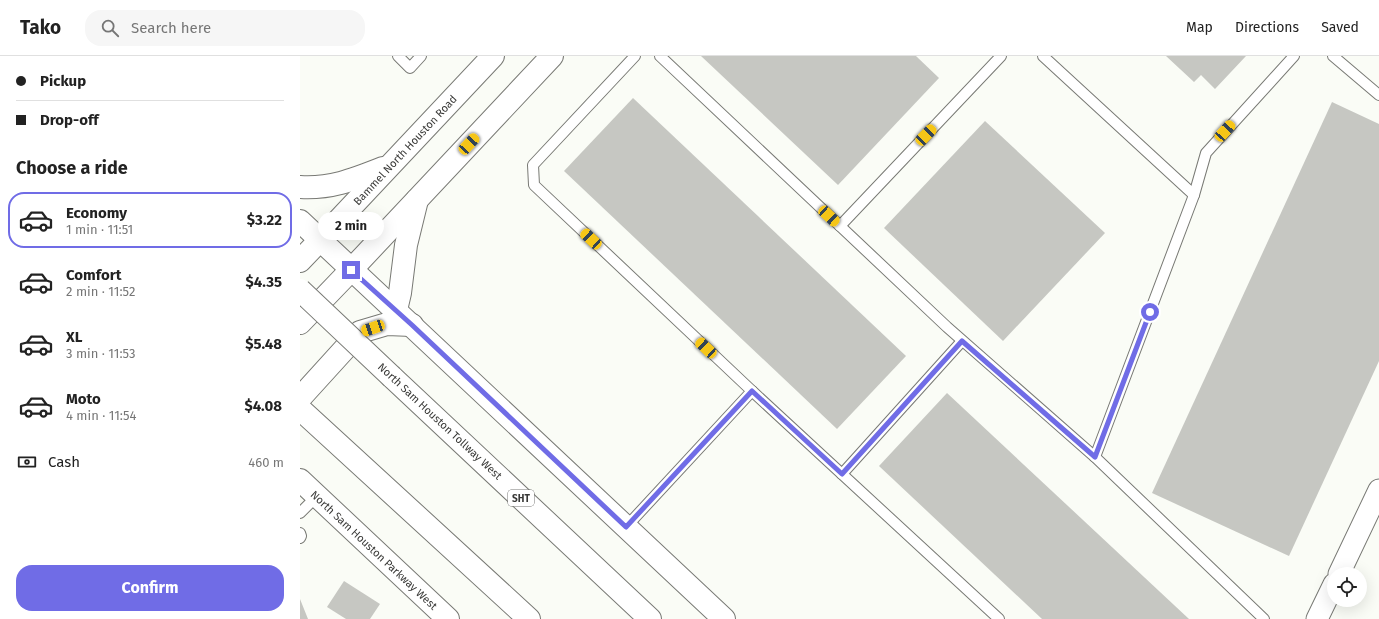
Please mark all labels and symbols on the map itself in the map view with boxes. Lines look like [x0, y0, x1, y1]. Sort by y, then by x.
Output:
street label: Bammel North Houston Road [351, 93, 460, 208]
car [1213, 118, 1237, 144]
car [913, 122, 939, 148]
car [456, 131, 482, 157]
car [816, 203, 842, 229]
callout: 2 min [318, 212, 384, 240]
car [578, 226, 604, 252]
route end [342, 261, 360, 279]
route start [1141, 303, 1159, 321]
car [360, 318, 386, 338]
car [693, 335, 719, 361]
street label: North Sam Houston Tollway West [375, 360, 504, 482]
street label: North Sam Houston Parkway West [308, 488, 440, 613]
road number: SHT [508, 490, 534, 506]

